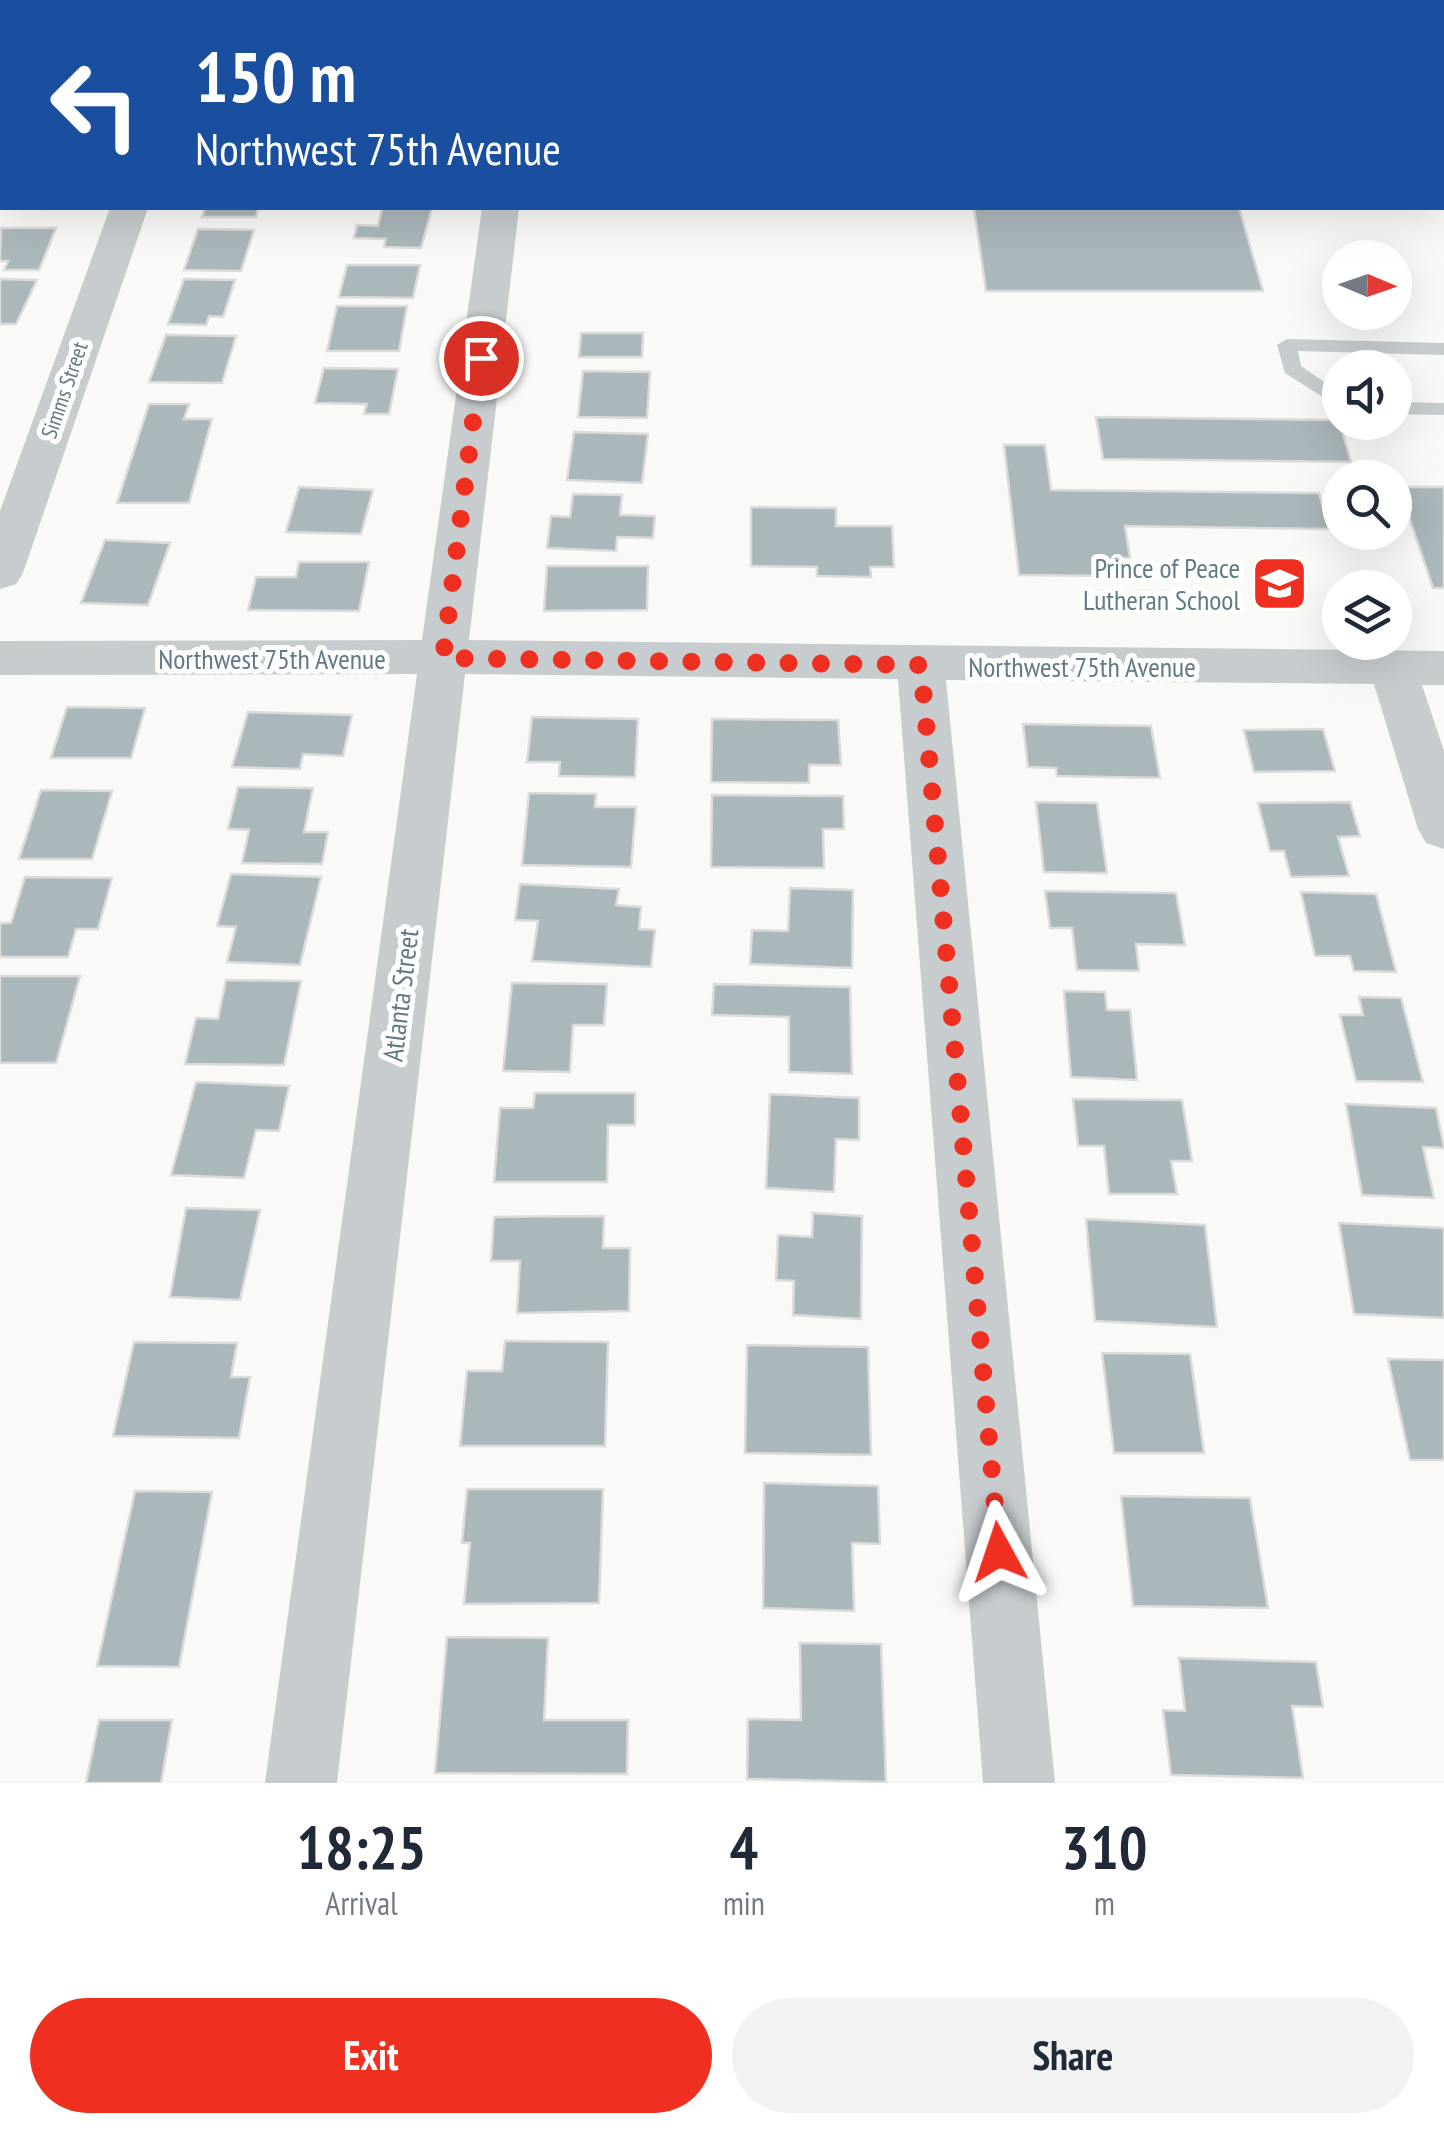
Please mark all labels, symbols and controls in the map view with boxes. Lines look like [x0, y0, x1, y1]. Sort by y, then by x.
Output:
text: 150 m [195, 31, 356, 121]
icon: left [30, 40, 160, 170]
text: Northwest 75th Avenue [195, 119, 561, 177]
north arrow [1322, 240, 1412, 330]
map controls [1322, 240, 1412, 660]
pin [439, 316, 524, 401]
icon: arrive [454, 331, 509, 386]
street label: Simms Street [34, 338, 94, 442]
button: sound [1322, 350, 1412, 440]
button: search [1322, 460, 1412, 550]
place label: Prince of Peace Lutheran School [1083, 549, 1240, 618]
school or university icon: Prince of Peace Lutheran School [1249, 553, 1309, 613]
button: layers [1322, 570, 1412, 660]
street label: Northwest 75th Avenue [158, 640, 386, 677]
street label: Northwest 75th Avenue [968, 648, 1196, 685]
street label: Atlanta Street [374, 926, 427, 1063]
position arrow [947, 1500, 1051, 1604]
text: 18:25 [297, 1808, 426, 1886]
text: 4 [730, 1808, 758, 1886]
text: 310 [1061, 1808, 1147, 1886]
text: Arrival [325, 1882, 398, 1924]
text: min [723, 1882, 765, 1924]
text: m [1094, 1882, 1115, 1924]
button: Exit [30, 1998, 712, 2113]
button: Share [732, 1998, 1414, 2113]

